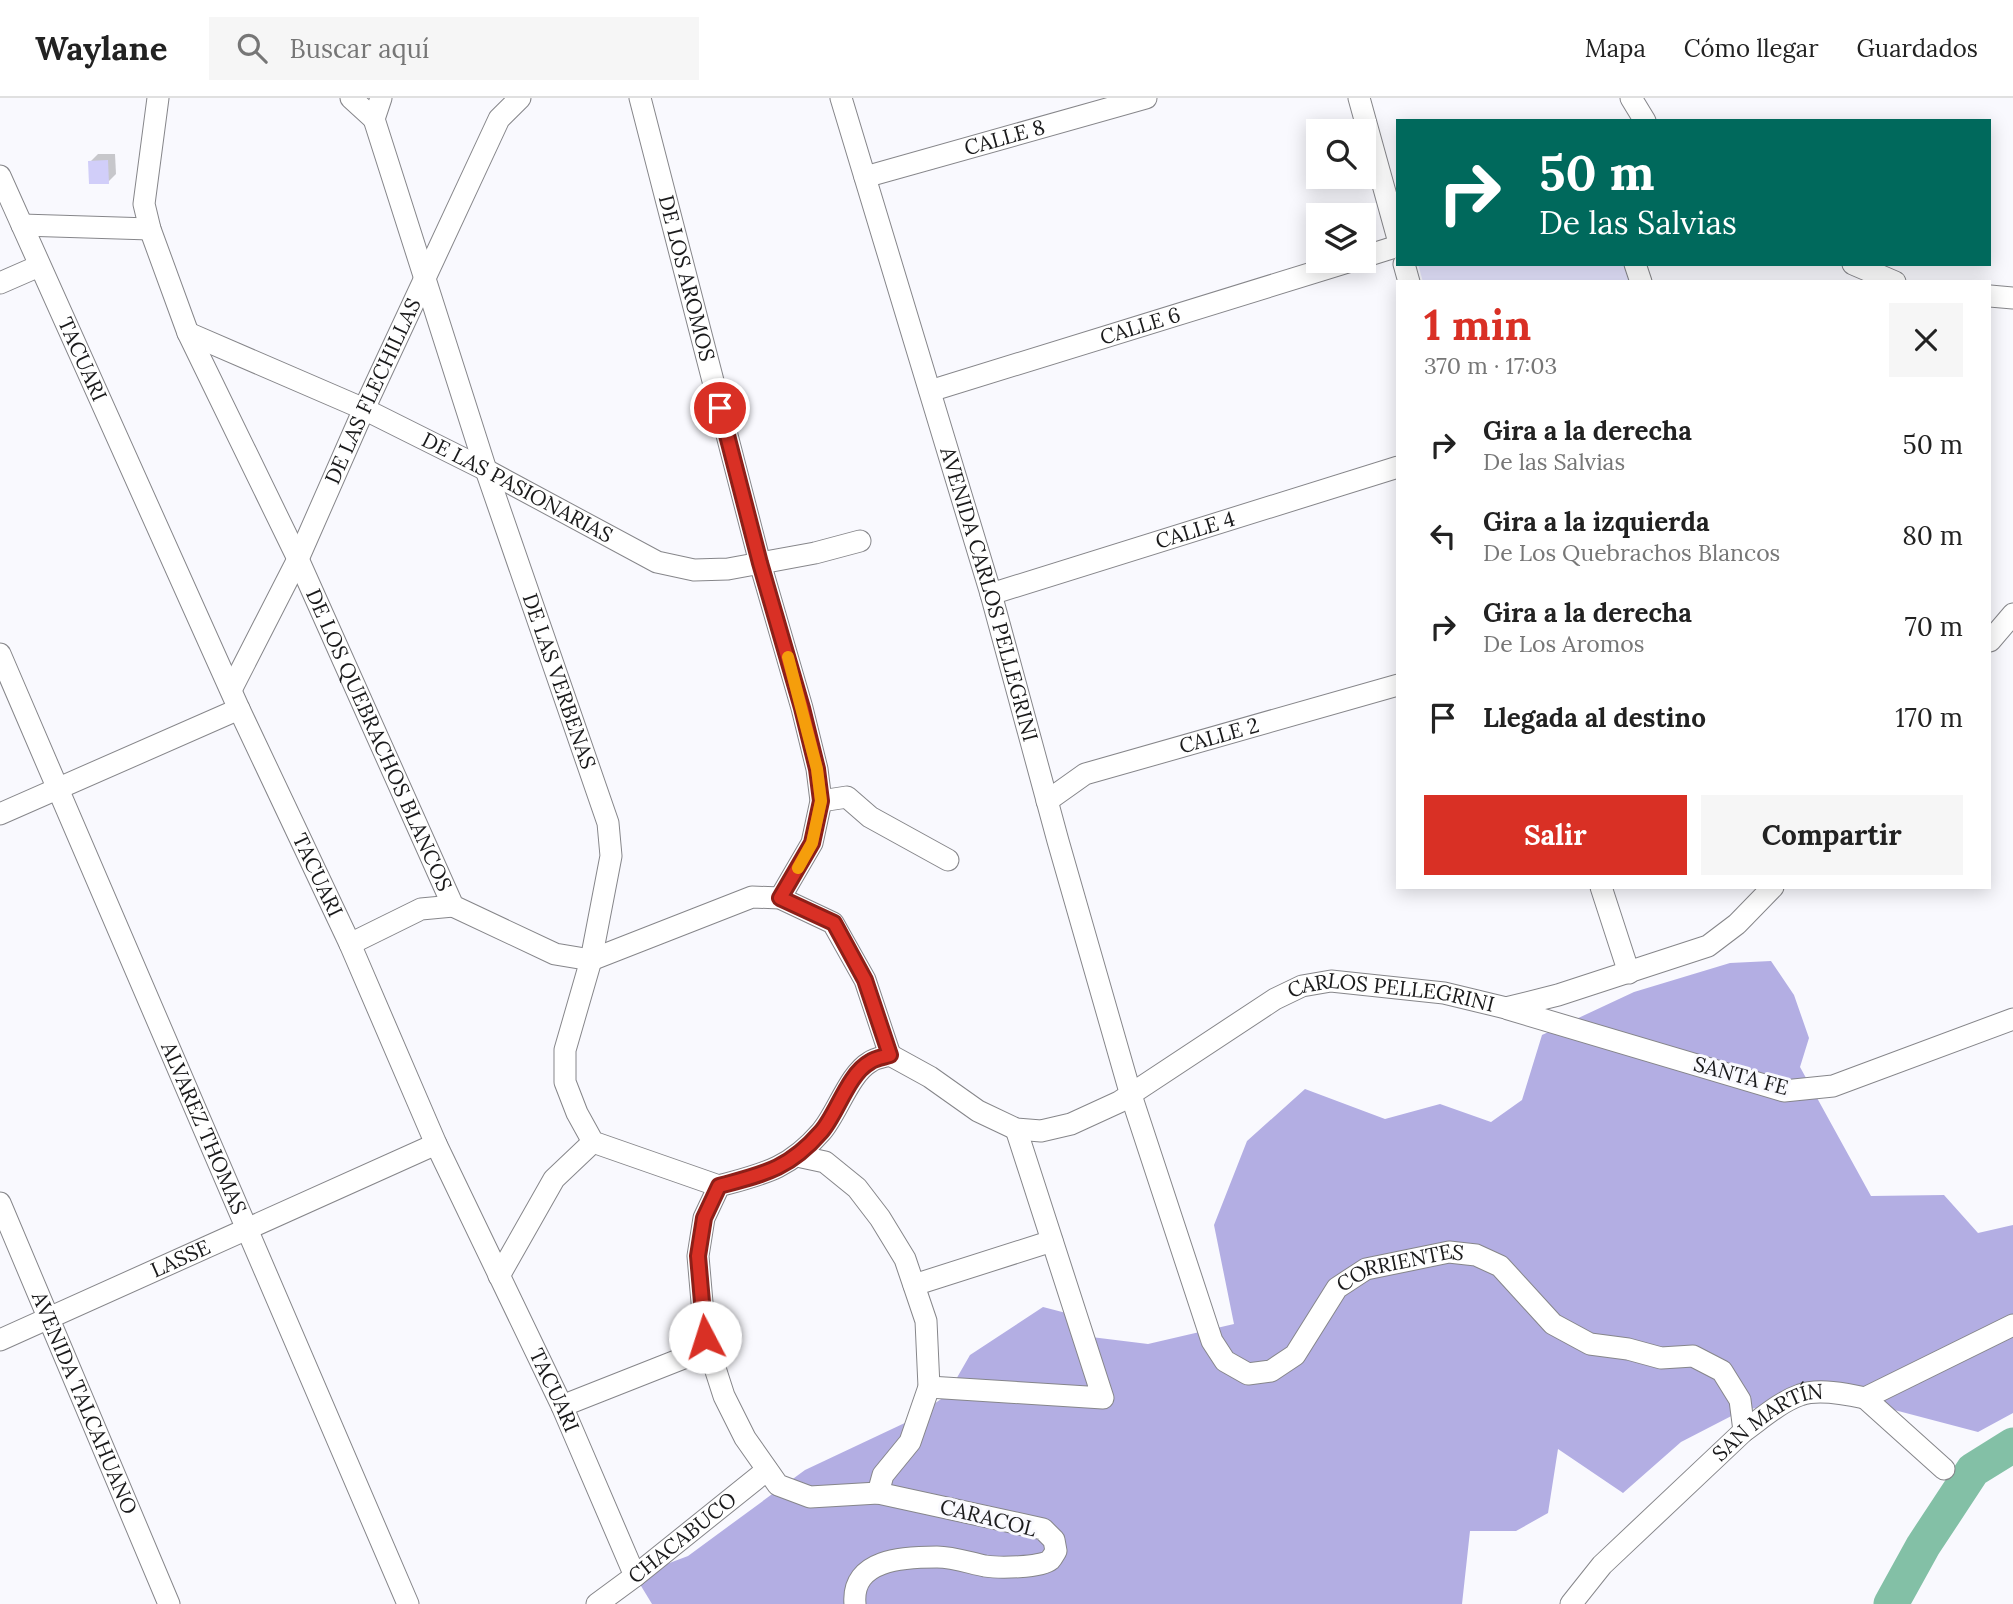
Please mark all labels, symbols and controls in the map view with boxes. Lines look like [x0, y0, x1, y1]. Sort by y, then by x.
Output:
search box [209, 17, 699, 80]
text: Waylane [35, 27, 167, 69]
icon: search [233, 29, 271, 67]
text: Buscar aquí [289, 32, 429, 65]
text: Mapa [1585, 33, 1646, 64]
text: Cómo llegar [1684, 33, 1819, 64]
text: Guardados [1857, 33, 1978, 64]
street label: CALLE 8 [961, 113, 1048, 161]
map controls [1306, 119, 1376, 273]
button: search [1306, 119, 1376, 189]
text: 50 m [1539, 141, 1655, 203]
icon: right [1424, 147, 1515, 238]
street label: DE LOS AROMOS [653, 192, 721, 364]
text: De las Salvias [1539, 202, 1737, 243]
button: layers [1306, 203, 1376, 273]
street label: DE LAS FLECHILLAS [319, 294, 427, 488]
text: 1 min [1424, 298, 1531, 352]
street label: CALLE 6 [1097, 301, 1184, 351]
button: close [1889, 303, 1963, 377]
street label: TACUARI [52, 313, 113, 406]
text: 370 m · 17:03 [1424, 351, 1557, 380]
pin [690, 378, 750, 438]
icon: arrive [701, 389, 739, 427]
text: Gira a la derecha [1483, 414, 1692, 447]
street label: DE LAS PASIONARIAS [417, 426, 618, 549]
icon: right [1424, 426, 1462, 464]
text: 50 m [1903, 428, 1963, 461]
street label: AVENIDA CARLOS PELLEGRINI [934, 443, 1044, 745]
text: De las Salvias [1483, 447, 1625, 476]
street label: CALLE 4 [1152, 505, 1238, 555]
text: Gira a la izquierda [1483, 505, 1710, 538]
icon: left [1424, 517, 1462, 555]
text: 80 m [1902, 519, 1963, 552]
text: De Los Quebrachos Blancos [1483, 538, 1780, 567]
street label: DE LOS QUEBRACHOS BLANCOS [300, 584, 459, 895]
street label: DE LAS VERBENAS [517, 590, 602, 772]
text: Gira a la derecha [1483, 596, 1692, 629]
icon: right [1424, 608, 1462, 646]
text: 70 m [1905, 610, 1963, 643]
text: De Los Aromos [1483, 629, 1644, 658]
icon: arrive [1424, 699, 1462, 737]
text: Llegada al destino [1483, 701, 1706, 734]
text: 170 m [1895, 701, 1963, 734]
street label: CALLE 2 [1176, 711, 1262, 760]
button: Salir [1424, 795, 1687, 875]
button: Compartir [1701, 795, 1963, 875]
street label: TACUARI [287, 829, 349, 921]
street label: CARLOS PELLEGRINI [1283, 967, 1497, 1018]
street label: ALVAREZ THOMAS [155, 1037, 253, 1218]
street label: SANTA FE [1691, 1050, 1792, 1101]
street label: LASSE [146, 1233, 214, 1283]
street label: CORRIENTES [1331, 1238, 1465, 1298]
street label: AVENIDA TALCAHUANO [25, 1286, 144, 1518]
position arrow [668, 1300, 742, 1374]
street label: TACUARI [523, 1344, 586, 1436]
street label: SAN MARTÍN [1706, 1377, 1824, 1467]
street label: CHACABUCO [622, 1486, 742, 1589]
street label: CARACOL [937, 1493, 1039, 1542]

